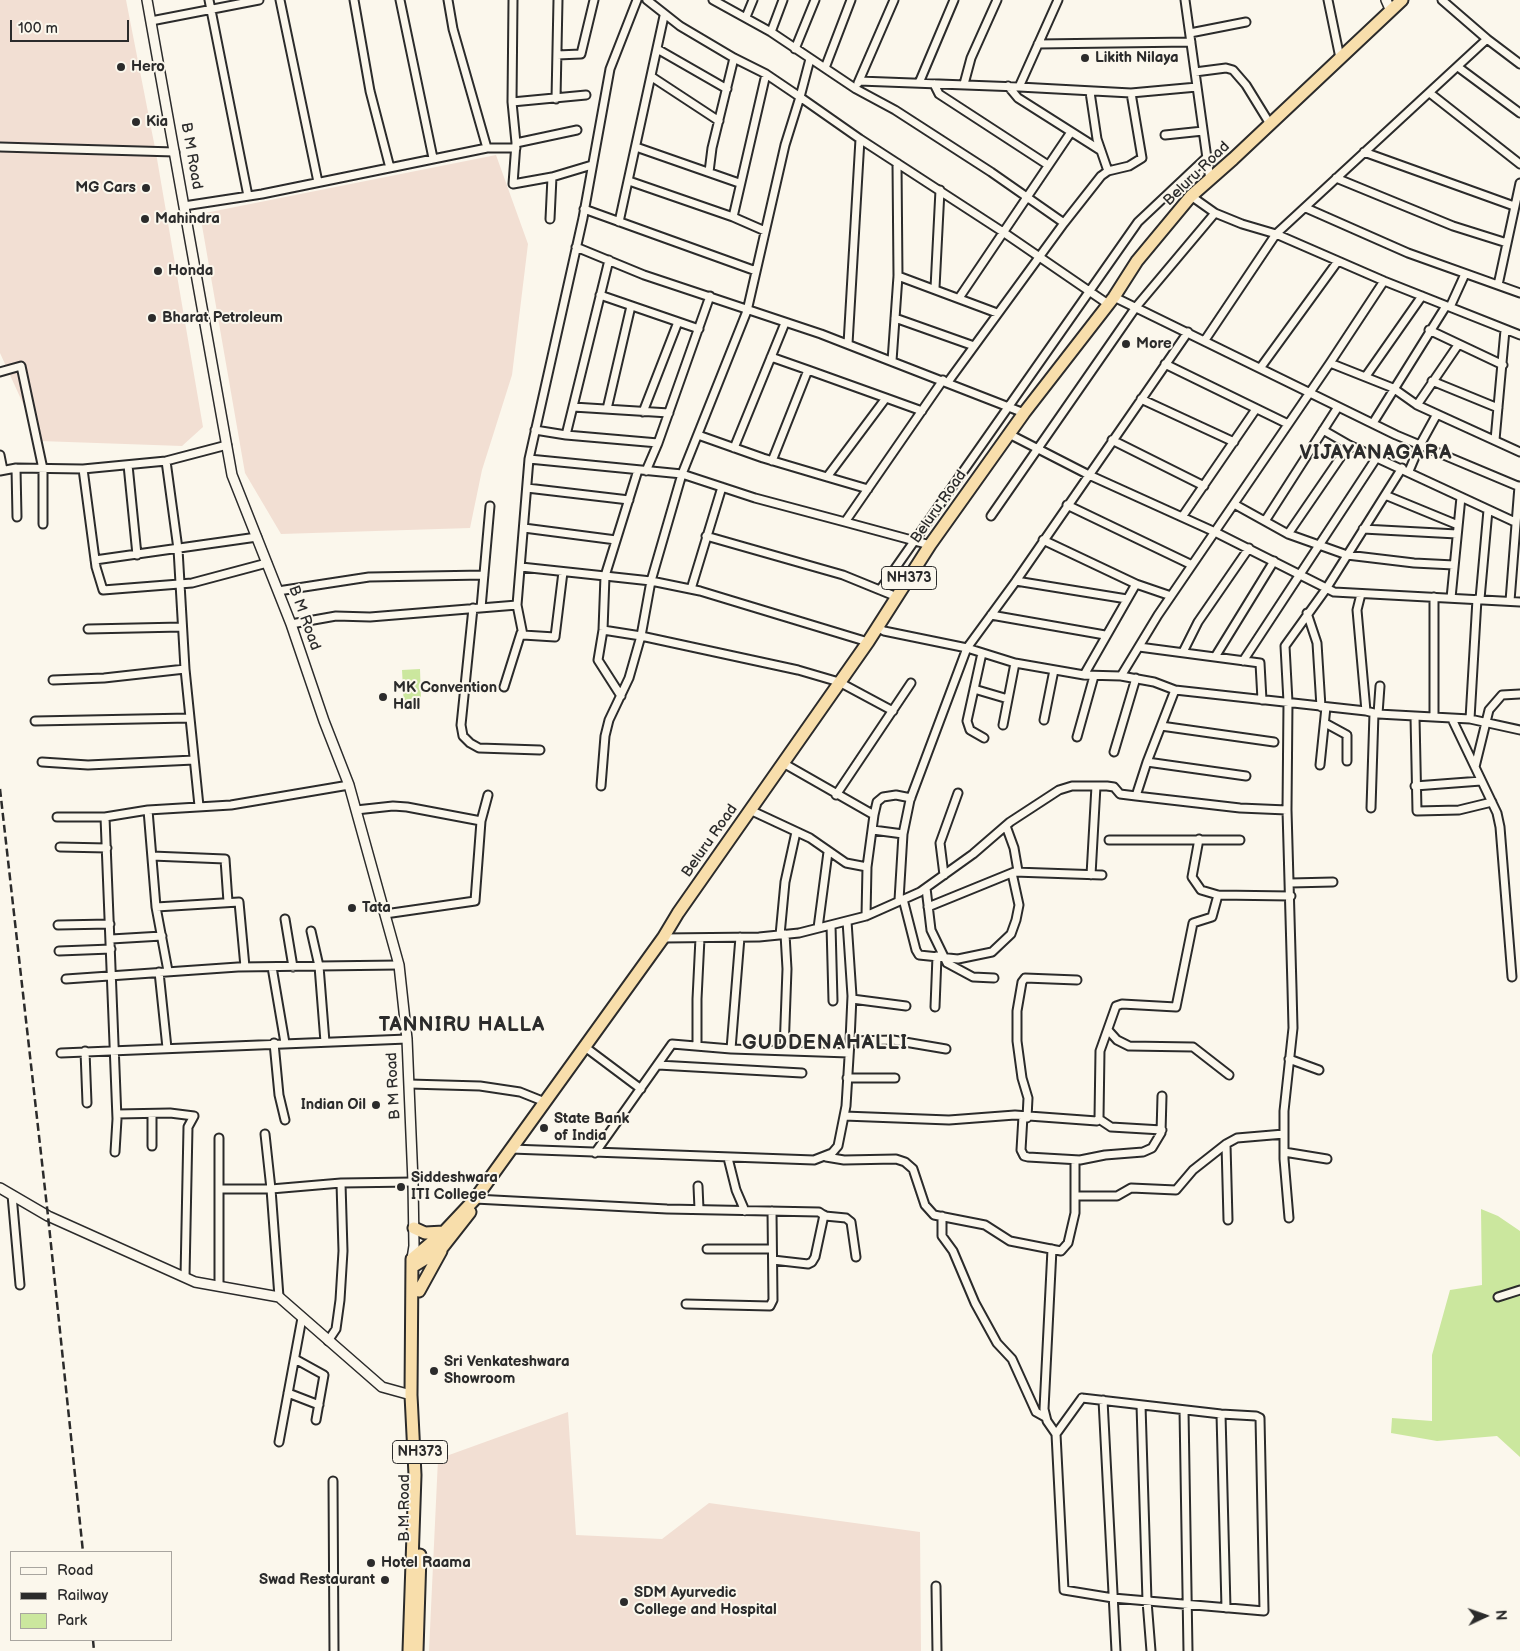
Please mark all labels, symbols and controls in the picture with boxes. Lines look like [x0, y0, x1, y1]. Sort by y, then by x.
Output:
scale bar [12, 10, 131, 42]
text: 100 m [18, 19, 58, 38]
place label: Likith Nilaya [1095, 49, 1179, 67]
marker: Likith Nilaya [1079, 52, 1091, 64]
place label: Hero [131, 58, 165, 76]
marker: Hero [115, 61, 127, 73]
place label: Kia [146, 113, 168, 131]
marker: Kia [130, 116, 142, 128]
street label: B M Road [176, 121, 206, 191]
street label: Beluru Road [1160, 138, 1234, 210]
place label: MG Cars [75, 179, 136, 197]
marker: MG Cars [140, 182, 152, 194]
place label: Mahindra [155, 210, 220, 228]
marker: Mahindra [139, 213, 151, 225]
place label: Honda [168, 262, 213, 280]
marker: Honda [152, 265, 164, 277]
place label: Bharat Petroleum [162, 309, 283, 327]
marker: Bharat Petroleum [146, 312, 158, 324]
place label: More [1136, 335, 1172, 353]
marker: More [1120, 338, 1132, 350]
district label: VIJAYANAGARA [1298, 442, 1454, 466]
street label: Beluru Road [907, 467, 971, 547]
road number: NH373 [882, 566, 936, 590]
street label: B M Road [284, 583, 324, 653]
place label: MK Convention Hall [393, 679, 497, 714]
marker: MK Convention Hall [377, 691, 389, 703]
street label: Beluru Road [678, 801, 742, 881]
place label: Tata [362, 899, 391, 917]
marker: Tata [346, 902, 358, 914]
district label: TANNIRU HALLA [377, 1014, 547, 1038]
district label: GUDDENAHALLI [741, 1032, 909, 1056]
street label: B M Road [383, 1052, 405, 1120]
place label: Indian Oil [301, 1096, 366, 1114]
marker: Indian Oil [370, 1099, 382, 1111]
place label: State Bank of India [554, 1110, 629, 1145]
marker: State Bank of India [538, 1122, 550, 1134]
place label: Siddeshwara ITI College [411, 1169, 498, 1204]
marker: Siddeshwara ITI College [395, 1181, 407, 1193]
place label: Sri Venkateshwara Showroom [444, 1353, 570, 1388]
marker: Sri Venkateshwara Showroom [428, 1365, 440, 1377]
road number: NH373 [392, 1440, 448, 1464]
street label: B M Road [396, 1474, 414, 1542]
legend [10, 1551, 172, 1641]
place label: Hotel Raama [381, 1554, 471, 1572]
marker: Hotel Raama [365, 1557, 377, 1569]
text: Road [57, 1561, 93, 1580]
place label: Swad Restaurant [259, 1571, 375, 1589]
marker: Swad Restaurant [379, 1574, 391, 1586]
place label: SDM Ayurvedic College and Hospital [634, 1584, 777, 1619]
text: Railway [57, 1586, 108, 1605]
north arrow [1460, 1591, 1510, 1641]
marker: SDM Ayurvedic College and Hospital [618, 1596, 630, 1608]
text: N [1492, 1609, 1509, 1621]
text: Park [57, 1611, 87, 1630]

